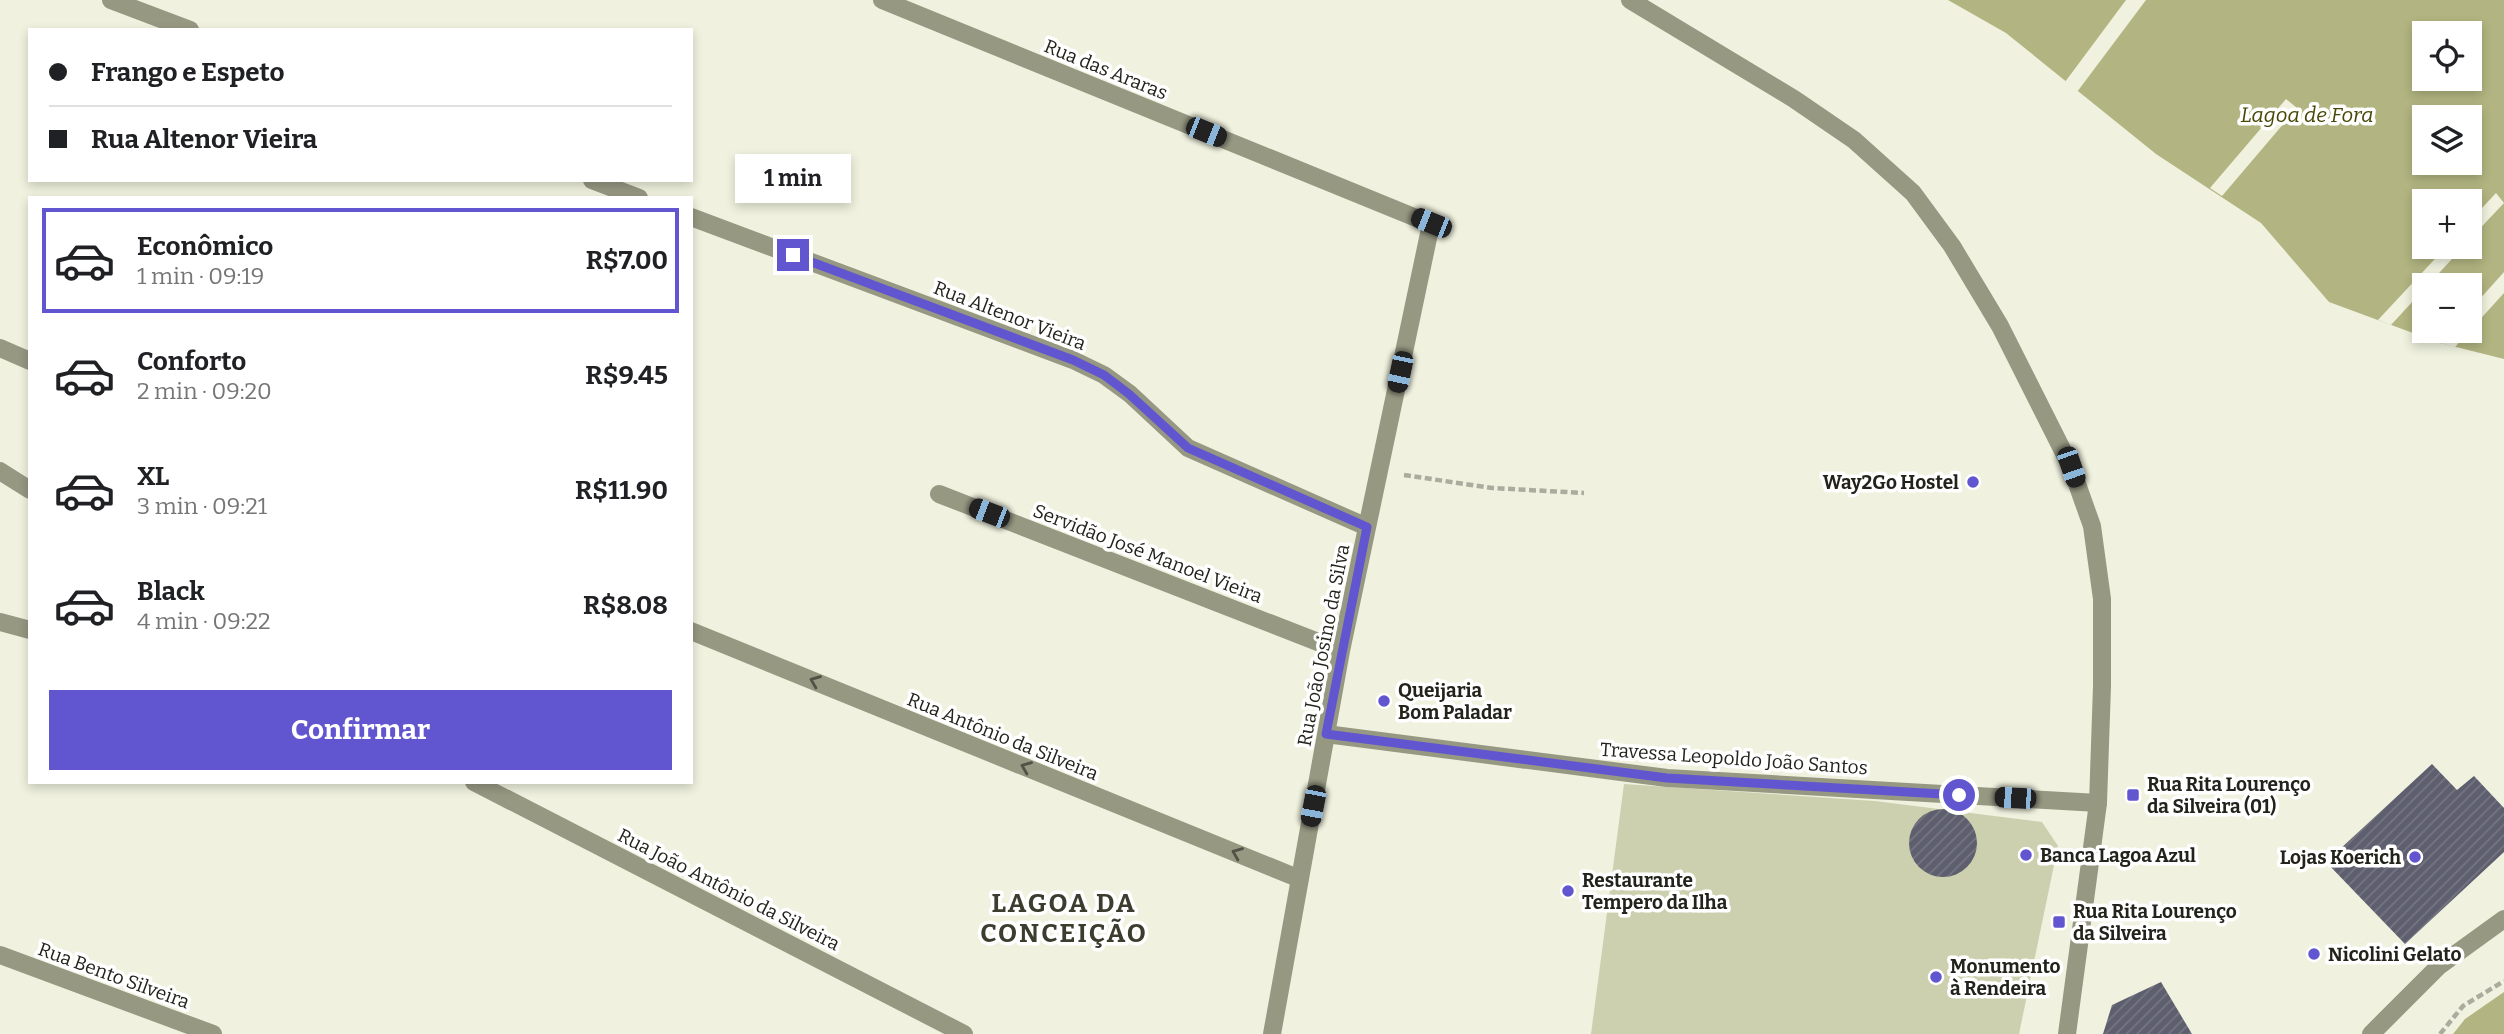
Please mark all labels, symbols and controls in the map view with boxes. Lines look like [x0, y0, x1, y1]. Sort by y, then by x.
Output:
map controls [2412, 21, 2482, 343]
button: locate [2412, 21, 2482, 91]
street label: Rua das Araras [1041, 34, 1171, 105]
text: Frango e Espeto [91, 57, 284, 88]
water label: Lagoa de Fora [2240, 102, 2374, 128]
button: layers [2412, 105, 2482, 175]
car [1183, 114, 1230, 150]
text: Rua Altenor Vieira [91, 124, 317, 155]
callout: 1 min [735, 154, 851, 202]
text: 1 min [764, 164, 822, 192]
button: + [2412, 189, 2482, 259]
car [1408, 205, 1455, 241]
icon: car [53, 229, 116, 292]
text: Econômico [137, 231, 273, 262]
route end [777, 239, 809, 271]
text: R$7.00 [586, 245, 668, 276]
text: 1 min · 09:19 [137, 262, 264, 290]
button: − [2412, 273, 2482, 343]
street label: Rua Altenor Vieira [930, 276, 1090, 355]
icon: car [53, 344, 116, 407]
text: Conforto [137, 346, 246, 377]
car [1386, 349, 1415, 395]
text: R$9.45 [585, 360, 668, 391]
text: 2 min · 09:20 [137, 377, 272, 405]
car [2055, 444, 2088, 490]
icon: car [53, 459, 116, 522]
text: XL [137, 461, 169, 492]
place label: Way2Go Hostel [1823, 471, 1959, 494]
marker: Way2Go Hostel [1965, 474, 1981, 490]
text: R$11.90 [575, 475, 668, 506]
text: 3 min · 09:21 [137, 492, 267, 520]
car [966, 496, 1013, 530]
street label: Servidão José Manoel Vieira [1030, 499, 1266, 608]
street label: Rua João Josino da Silva [1293, 541, 1355, 748]
icon: car [53, 574, 116, 637]
text: Black [137, 576, 205, 607]
text: R$8.08 [583, 590, 668, 621]
text: 4 min · 09:22 [137, 607, 271, 635]
one-way arrow [810, 676, 822, 690]
place label: Queijaria Bom Paladar [1398, 679, 1512, 724]
street label: Rua Antônio da Silveira [904, 688, 1102, 786]
button: Confirmar [49, 690, 672, 770]
marker: Queijaria Bom Paladar [1376, 693, 1392, 709]
street label: Travessa Leopoldo João Santos [1599, 738, 1869, 779]
one-way arrow [1021, 762, 1033, 776]
place label: Rua Rita Lourenço da Silveira (01) [2147, 773, 2311, 818]
route start [1943, 779, 1975, 811]
car [1299, 783, 1328, 829]
car [1994, 786, 2037, 810]
marker: Rua Rita Lourenço da Silveira (01) [2125, 787, 2141, 803]
street label: Rua João Antônio da Silveira [614, 823, 844, 956]
place label: Banca Lagoa Azul [2040, 844, 2196, 867]
place label: Lojas Koerich [2280, 846, 2401, 869]
marker: Banca Lagoa Azul [2018, 847, 2034, 863]
one-way arrow [1231, 848, 1243, 862]
marker: Lojas Koerich [2407, 849, 2423, 865]
place label: Restaurante Tempero da Ilha [1582, 869, 1728, 914]
marker: Restaurante Tempero da Ilha [1560, 883, 1576, 899]
district label: LAGOA DA CONCEIÇÃO [980, 888, 1148, 949]
place label: Rua Rita Lourenço da Silveira [2073, 900, 2237, 945]
marker: Rua Rita Lourenço da Silveira [2051, 914, 2067, 930]
street label: Rua Bento Silveira [35, 937, 193, 1014]
place label: Nicolini Gelato [2328, 943, 2461, 966]
marker: Nicolini Gelato [2306, 946, 2322, 962]
place label: Monumento à Rendeira [1950, 955, 2061, 1000]
marker: Monumento à Rendeira [1928, 969, 1944, 985]

